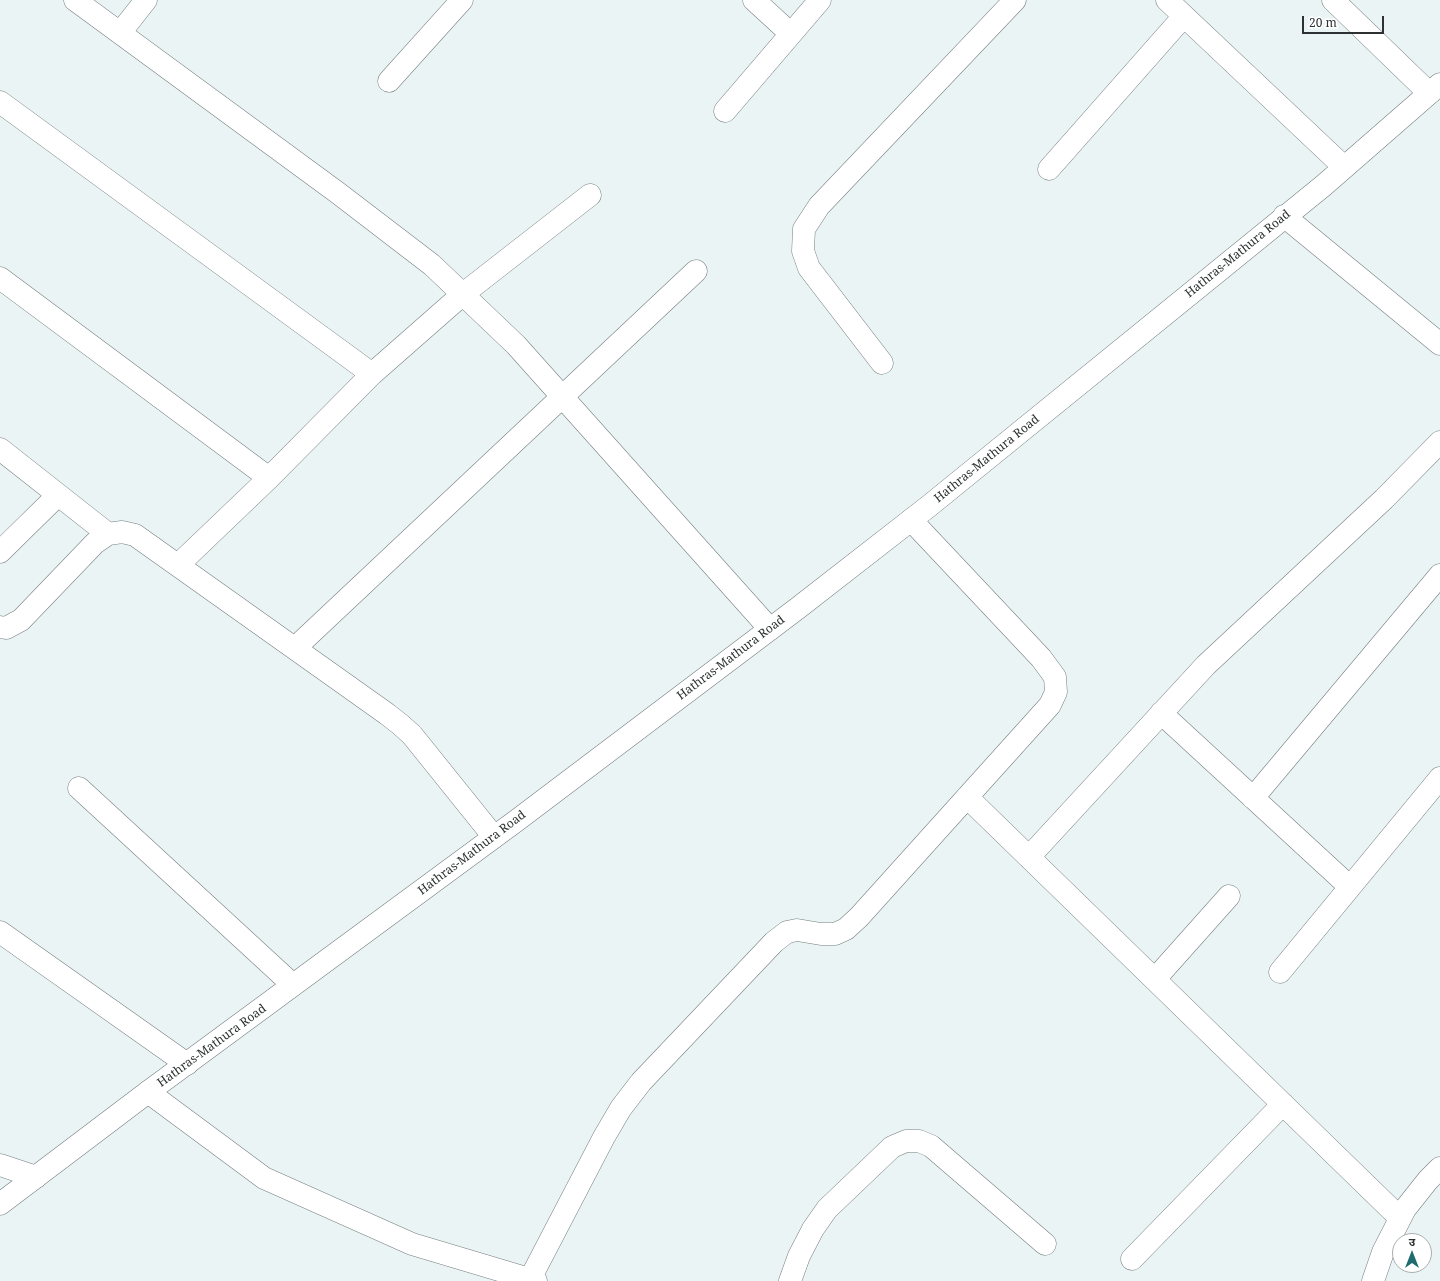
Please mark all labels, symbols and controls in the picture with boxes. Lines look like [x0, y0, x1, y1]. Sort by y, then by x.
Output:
scale bar [1304, 8, 1386, 34]
text: 20 m [1309, 14, 1337, 31]
street label: Hathras-Mathura Road [1183, 207, 1293, 301]
street label: Hathras-Mathura Road [932, 412, 1042, 506]
street label: Hathras-Mathura Road [674, 613, 788, 703]
street label: Hathras-Mathura Road [415, 808, 529, 898]
street label: Hathras-Mathura Road [155, 1002, 269, 1090]
north arrow [1392, 1233, 1432, 1273]
text: उ [1409, 1234, 1415, 1249]

